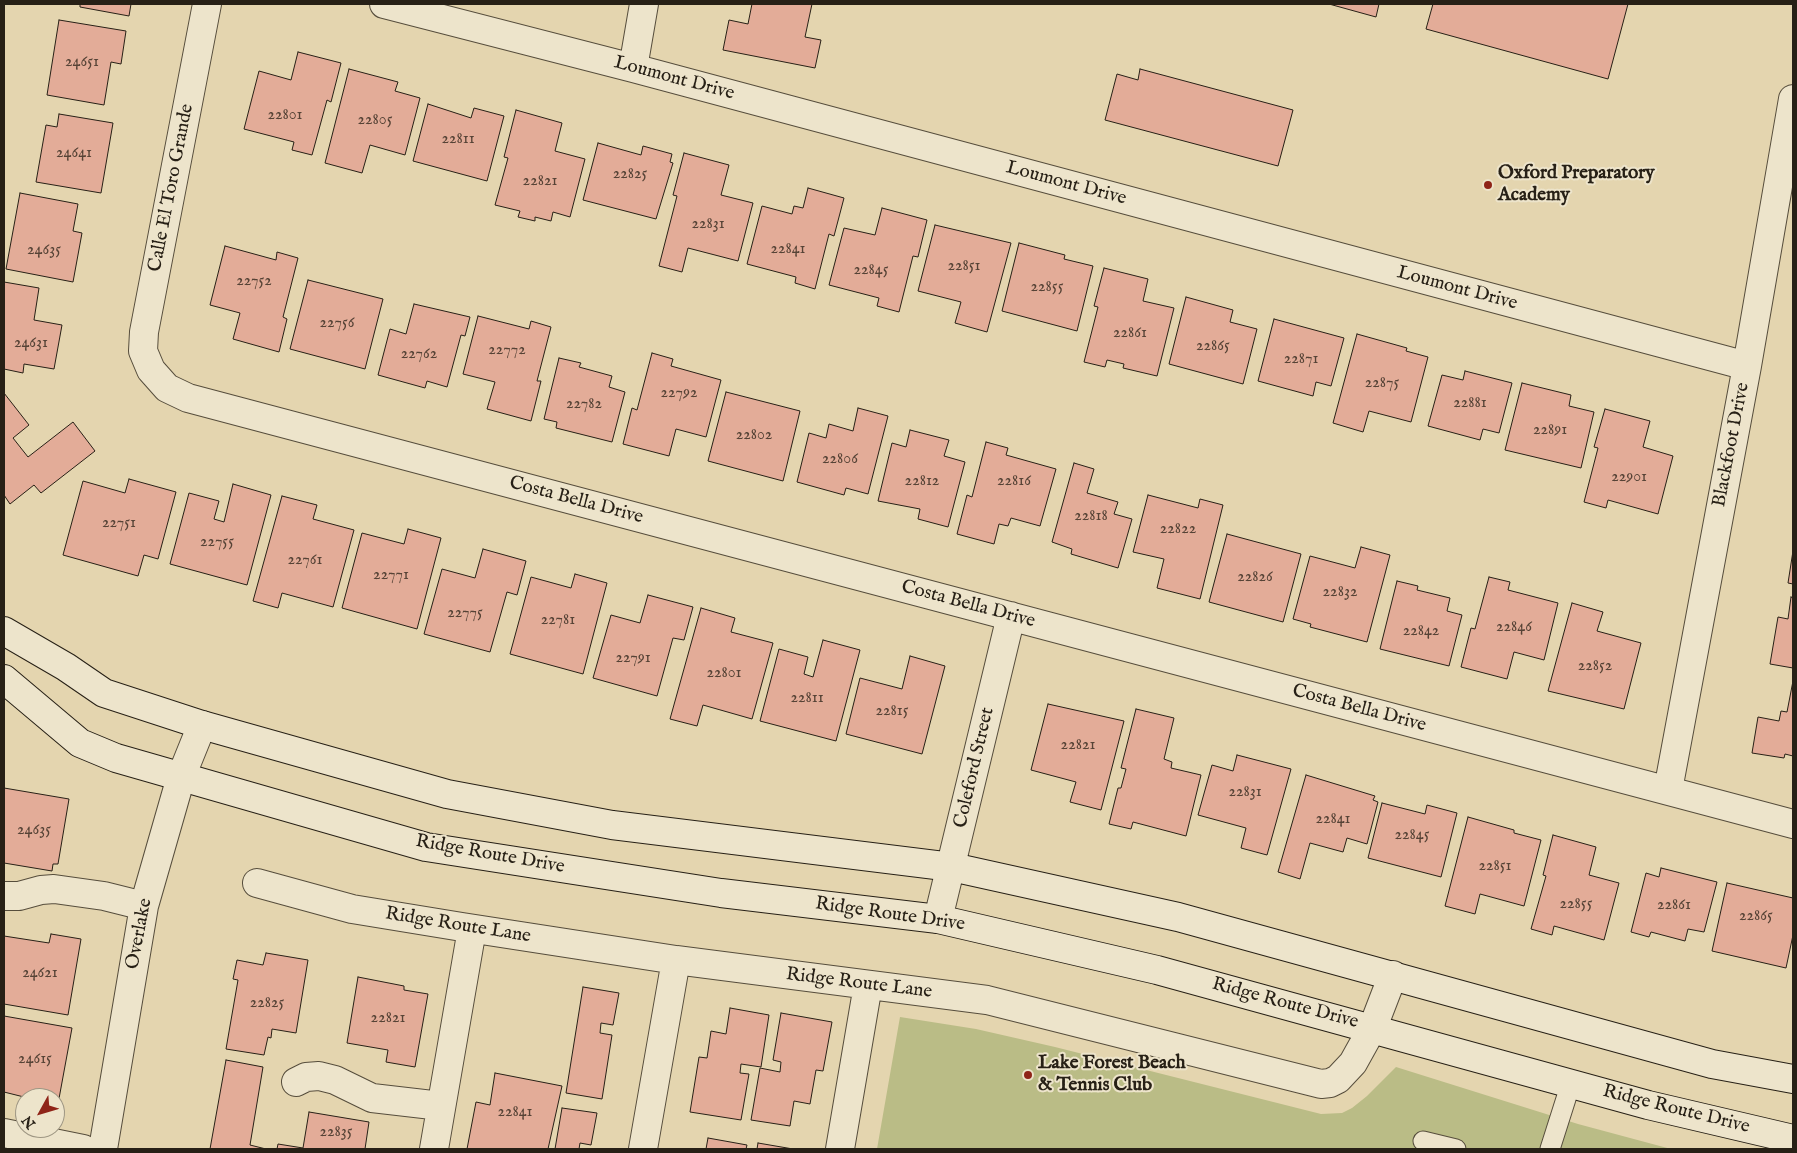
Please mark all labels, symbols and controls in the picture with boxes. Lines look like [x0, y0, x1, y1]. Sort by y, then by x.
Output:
street label: Loumont Drive [611, 52, 737, 106]
house number: 24651 [65, 53, 99, 73]
street label: Calle El Toro Grande [145, 102, 199, 274]
house number: 22801 [267, 106, 303, 126]
house number: 22805 [358, 111, 392, 131]
house number: 22811 [441, 130, 475, 150]
house number: 24641 [56, 144, 92, 164]
street label: Loumont Drive [1003, 157, 1129, 211]
place label: Oxford Preparatory Academy [1498, 163, 1655, 207]
house number: 22825 [613, 165, 647, 185]
house number: 22821 [523, 172, 557, 192]
marker: Oxford Preparatory Academy [1482, 179, 1494, 191]
house number: 22831 [691, 215, 725, 235]
house number: 22841 [770, 240, 806, 260]
house number: 24635 [27, 241, 61, 261]
house number: 22851 [947, 257, 981, 277]
house number: 22845 [854, 261, 888, 281]
street label: Loumont Drive [1394, 262, 1520, 316]
house number: 22752 [236, 272, 272, 292]
house number: 22855 [1031, 278, 1063, 298]
house number: 22756 [320, 314, 354, 334]
house number: 22861 [1113, 324, 1147, 344]
house number: 24631 [14, 334, 48, 354]
house number: 22865 [1196, 337, 1230, 357]
house number: 22772 [488, 341, 526, 361]
house number: 22762 [401, 345, 437, 365]
house number: 22871 [1284, 350, 1318, 370]
house number: 22875 [1365, 374, 1399, 394]
street label: Blackfoot Drive [1709, 381, 1755, 509]
house number: 22792 [661, 384, 697, 404]
house number: 22881 [1453, 394, 1487, 414]
house number: 22782 [566, 395, 602, 415]
house number: 22891 [1533, 421, 1567, 441]
house number: 22802 [736, 426, 772, 446]
house number: 22806 [822, 450, 858, 470]
house number: 22901 [1611, 468, 1647, 488]
street label: Costa Bella Drive [507, 472, 645, 530]
house number: 22812 [905, 472, 939, 492]
house number: 22816 [997, 472, 1031, 492]
house number: 22818 [1074, 507, 1108, 527]
house number: 22751 [102, 514, 136, 534]
house number: 22822 [1160, 520, 1196, 540]
house number: 22755 [200, 533, 234, 553]
house number: 22761 [288, 551, 322, 571]
house number: 22771 [373, 566, 409, 586]
house number: 22826 [1237, 568, 1273, 588]
street label: Costa Bella Drive [899, 576, 1037, 634]
house number: 22832 [1323, 583, 1357, 603]
house number: 22775 [447, 604, 483, 624]
house number: 22781 [541, 611, 575, 631]
house number: 22846 [1496, 618, 1532, 638]
house number: 22842 [1403, 622, 1439, 642]
house number: 22791 [615, 649, 651, 669]
house number: 22852 [1578, 657, 1612, 677]
house number: 22801 [706, 664, 742, 684]
street label: Costa Bella Drive [1290, 680, 1428, 738]
house number: 22811 [790, 689, 824, 709]
house number: 22815 [875, 702, 909, 722]
street label: Coleford Street [950, 706, 1000, 830]
house number: 22821 [1061, 736, 1095, 756]
house number: 22831 [1228, 783, 1262, 803]
house number: 22841 [1315, 810, 1351, 830]
house number: 24635 [17, 821, 51, 841]
house number: 22845 [1395, 826, 1429, 846]
street label: Ridge Route Drive [414, 831, 566, 879]
house number: 22851 [1478, 857, 1512, 877]
street label: Ridge Route Drive [814, 893, 966, 937]
house number: 22855 [1560, 895, 1592, 915]
house number: 22861 [1657, 896, 1691, 916]
street label: Overlake [122, 897, 158, 971]
street label: Ridge Route Lane [384, 903, 532, 949]
house number: 22865 [1739, 907, 1773, 927]
house number: 24621 [22, 964, 58, 984]
street label: Ridge Route Lane [785, 964, 933, 1004]
street label: Ridge Route Drive [1209, 973, 1361, 1035]
house number: 22825 [250, 994, 284, 1014]
house number: 22821 [371, 1009, 405, 1029]
house number: 24615 [18, 1050, 52, 1070]
place label: Lake Forest Beach & Tennis Club [1038, 1053, 1186, 1097]
marker: Lake Forest Beach & Tennis Club [1022, 1069, 1034, 1081]
street label: Ridge Route Drive [1600, 1081, 1752, 1139]
north arrow [15, 1088, 65, 1138]
house number: 22841 [497, 1103, 533, 1123]
text: N [18, 1111, 40, 1132]
house number: 22835 [319, 1123, 353, 1143]

